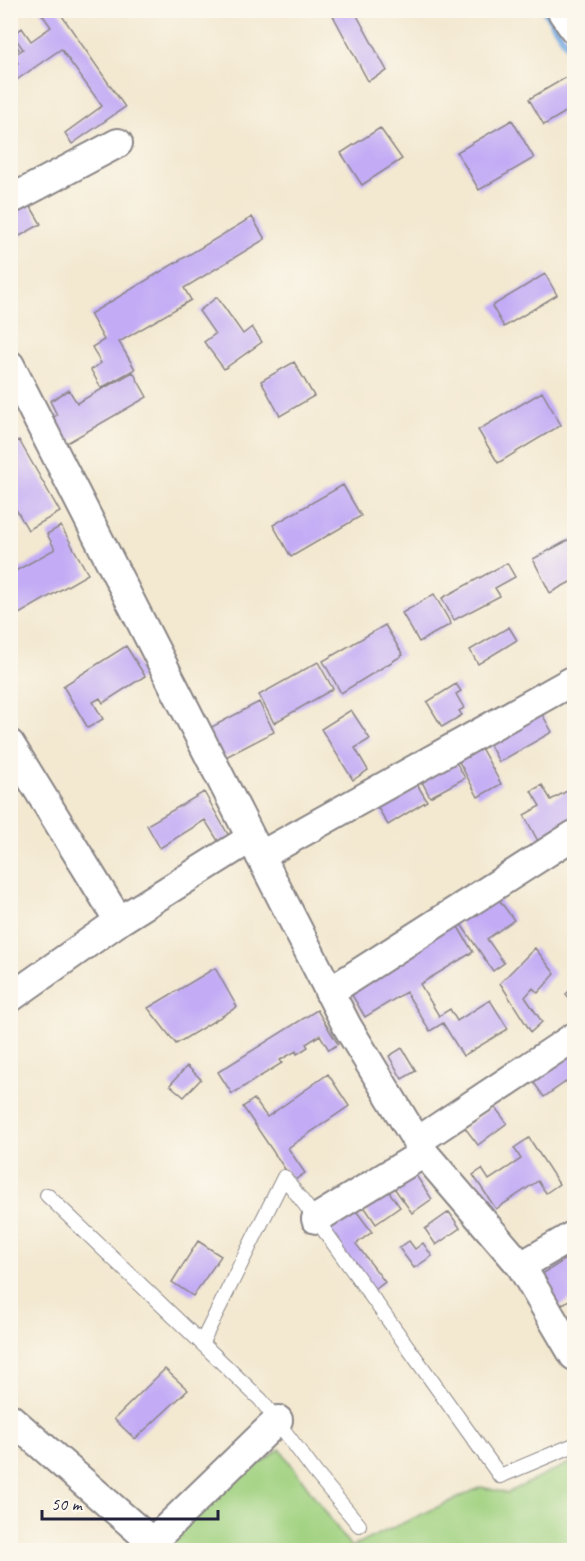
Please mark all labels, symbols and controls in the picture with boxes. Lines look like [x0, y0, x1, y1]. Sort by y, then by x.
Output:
scale bar [42, 1483, 218, 1521]
text: 50 m [51, 1493, 84, 1515]

